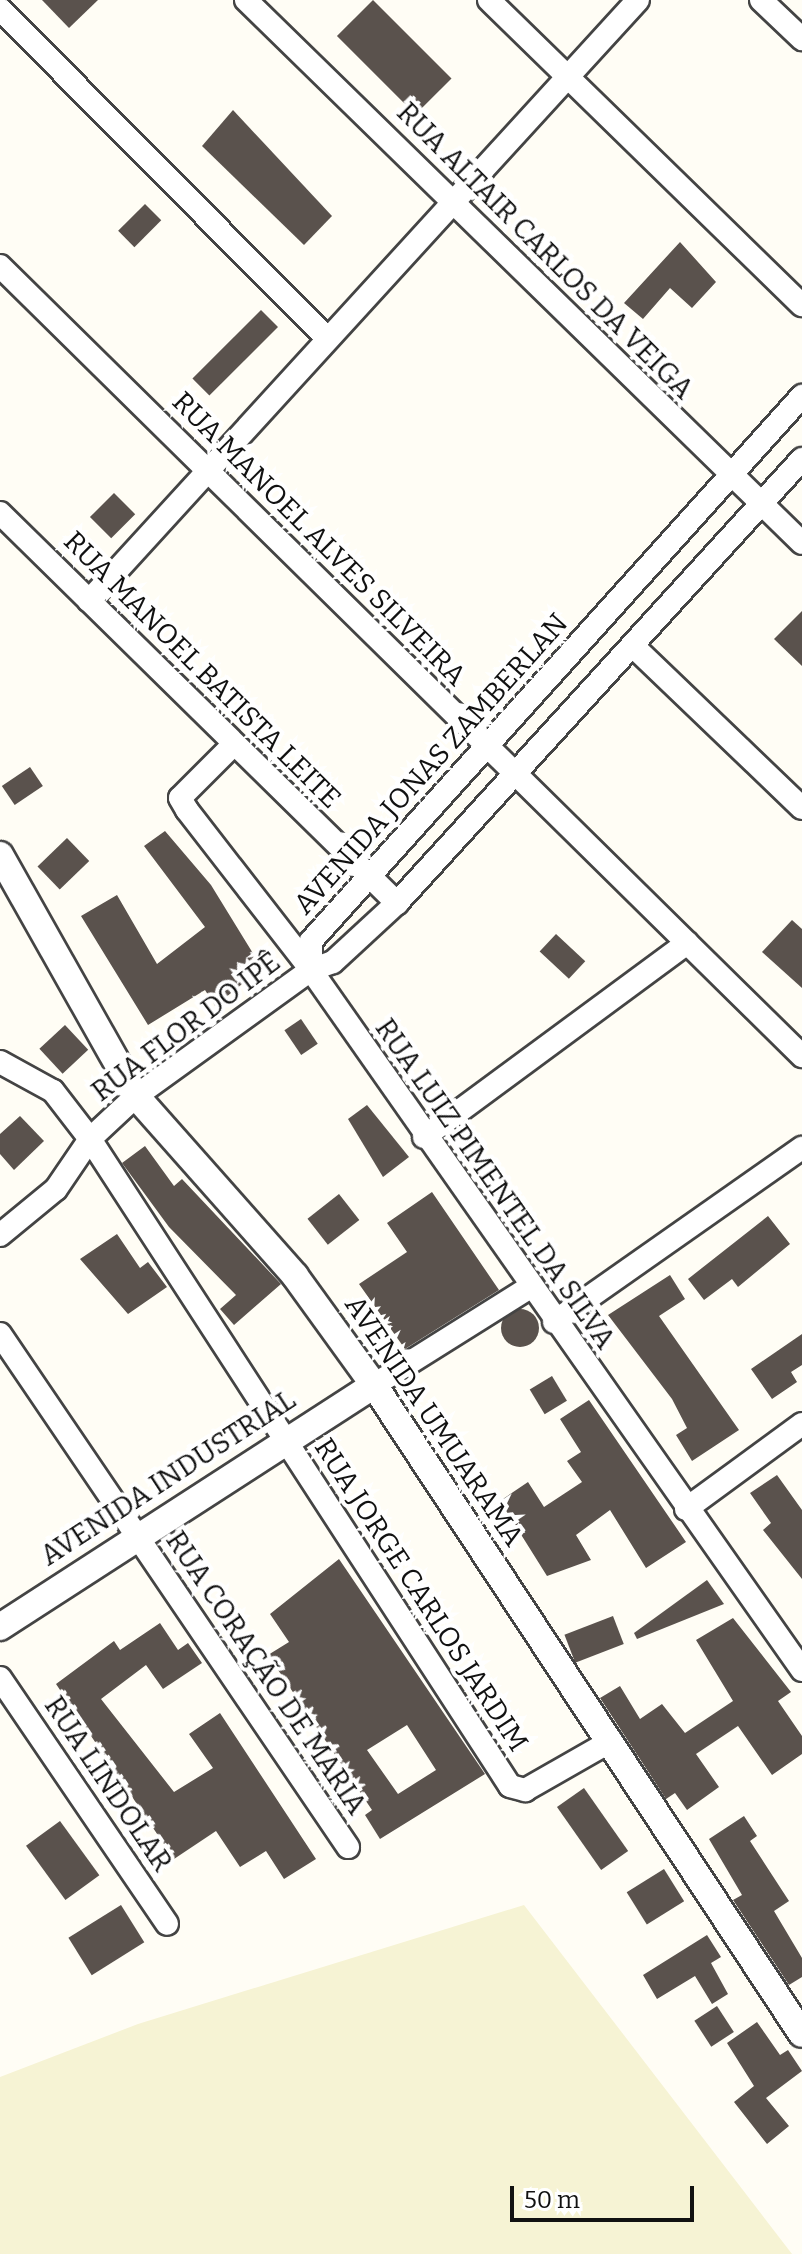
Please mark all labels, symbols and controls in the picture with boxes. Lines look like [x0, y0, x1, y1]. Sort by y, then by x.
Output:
street label: RUA ALTAIR CARLOS DA VEIGA [390, 96, 700, 406]
street label: RUA MANOEL ALVES SILVEIRA [165, 385, 473, 693]
street label: RUA MANOEL BATISTA LEITE [57, 525, 347, 815]
street label: AVENIDA JONAS ZAMBERLAN [287, 607, 575, 921]
street label: RUA FLOR DO IPÊ [85, 945, 287, 1109]
street label: RUA LUIZ PIMENTEL DA SILVA [368, 1013, 622, 1355]
street label: AVENIDA UMUARAMA [338, 1289, 530, 1553]
street label: AVENIDA INDUSTRIAL [34, 1383, 302, 1573]
street label: RUA JORGE CARLOS JARDIM [307, 1432, 535, 1758]
street label: RUA CORAÇÃO DE MARIA [159, 1525, 373, 1821]
street label: RUA LINDOLAR [37, 1690, 179, 1878]
scale bar [514, 2170, 698, 2220]
text: 50 m [524, 2186, 580, 2214]

